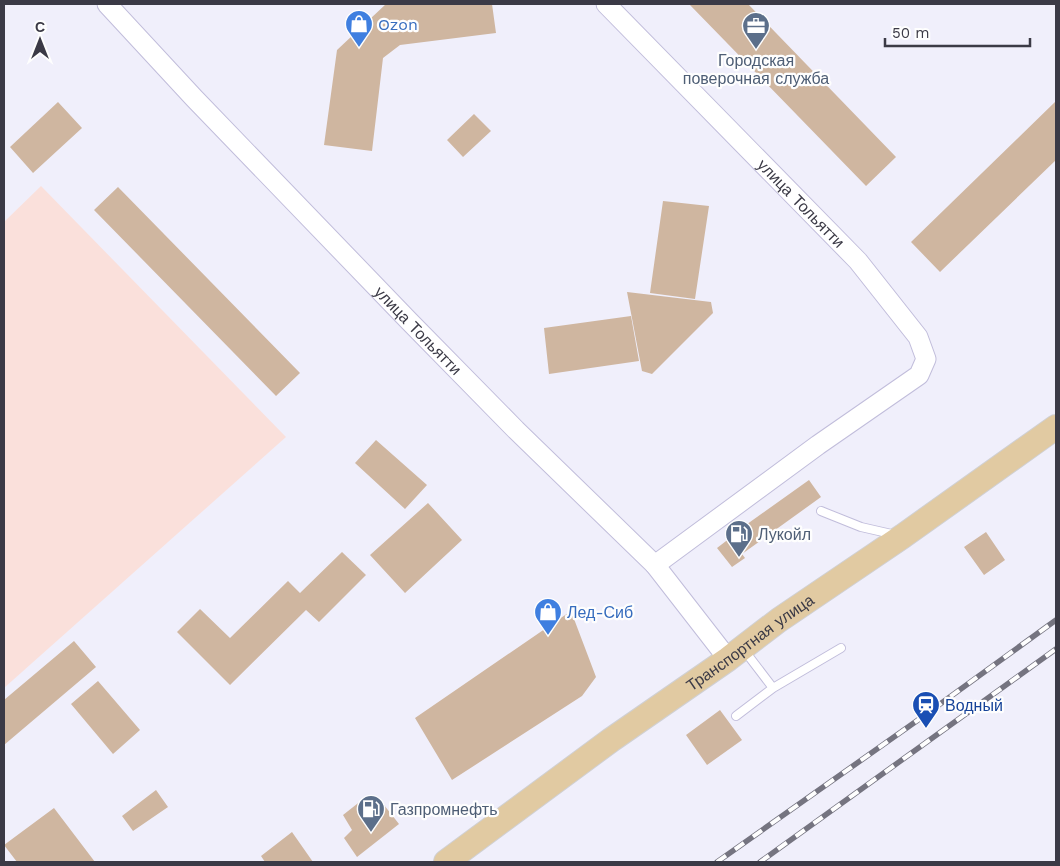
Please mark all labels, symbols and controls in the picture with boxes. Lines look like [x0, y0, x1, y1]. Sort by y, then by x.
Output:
shop icon: Ozon [344, 9, 374, 48]
office icon: Городская поверочная служба [741, 11, 771, 50]
north arrow [15, 15, 65, 65]
place label: Ozon [378, 15, 418, 34]
scale bar [885, 15, 1030, 47]
text: С [35, 19, 45, 35]
text: 50 m [892, 24, 929, 42]
place label: Городская поверочная служба [683, 51, 829, 88]
street label: улица Тольятти [754, 155, 849, 251]
street label: улица Тольятти [371, 282, 466, 379]
fuel station icon: Лукойл [724, 519, 754, 558]
place label: Лукойл [758, 525, 811, 544]
street label: Транспортная улица [682, 590, 817, 695]
shop icon: Лед-Сиб [533, 597, 563, 636]
place label: Лед-Сиб [567, 603, 633, 622]
station icon: Водный [911, 690, 941, 729]
place label: Водный [945, 696, 1003, 715]
fuel station icon: Газпромнефть [356, 794, 386, 833]
place label: Газпромнефть [390, 800, 498, 819]

